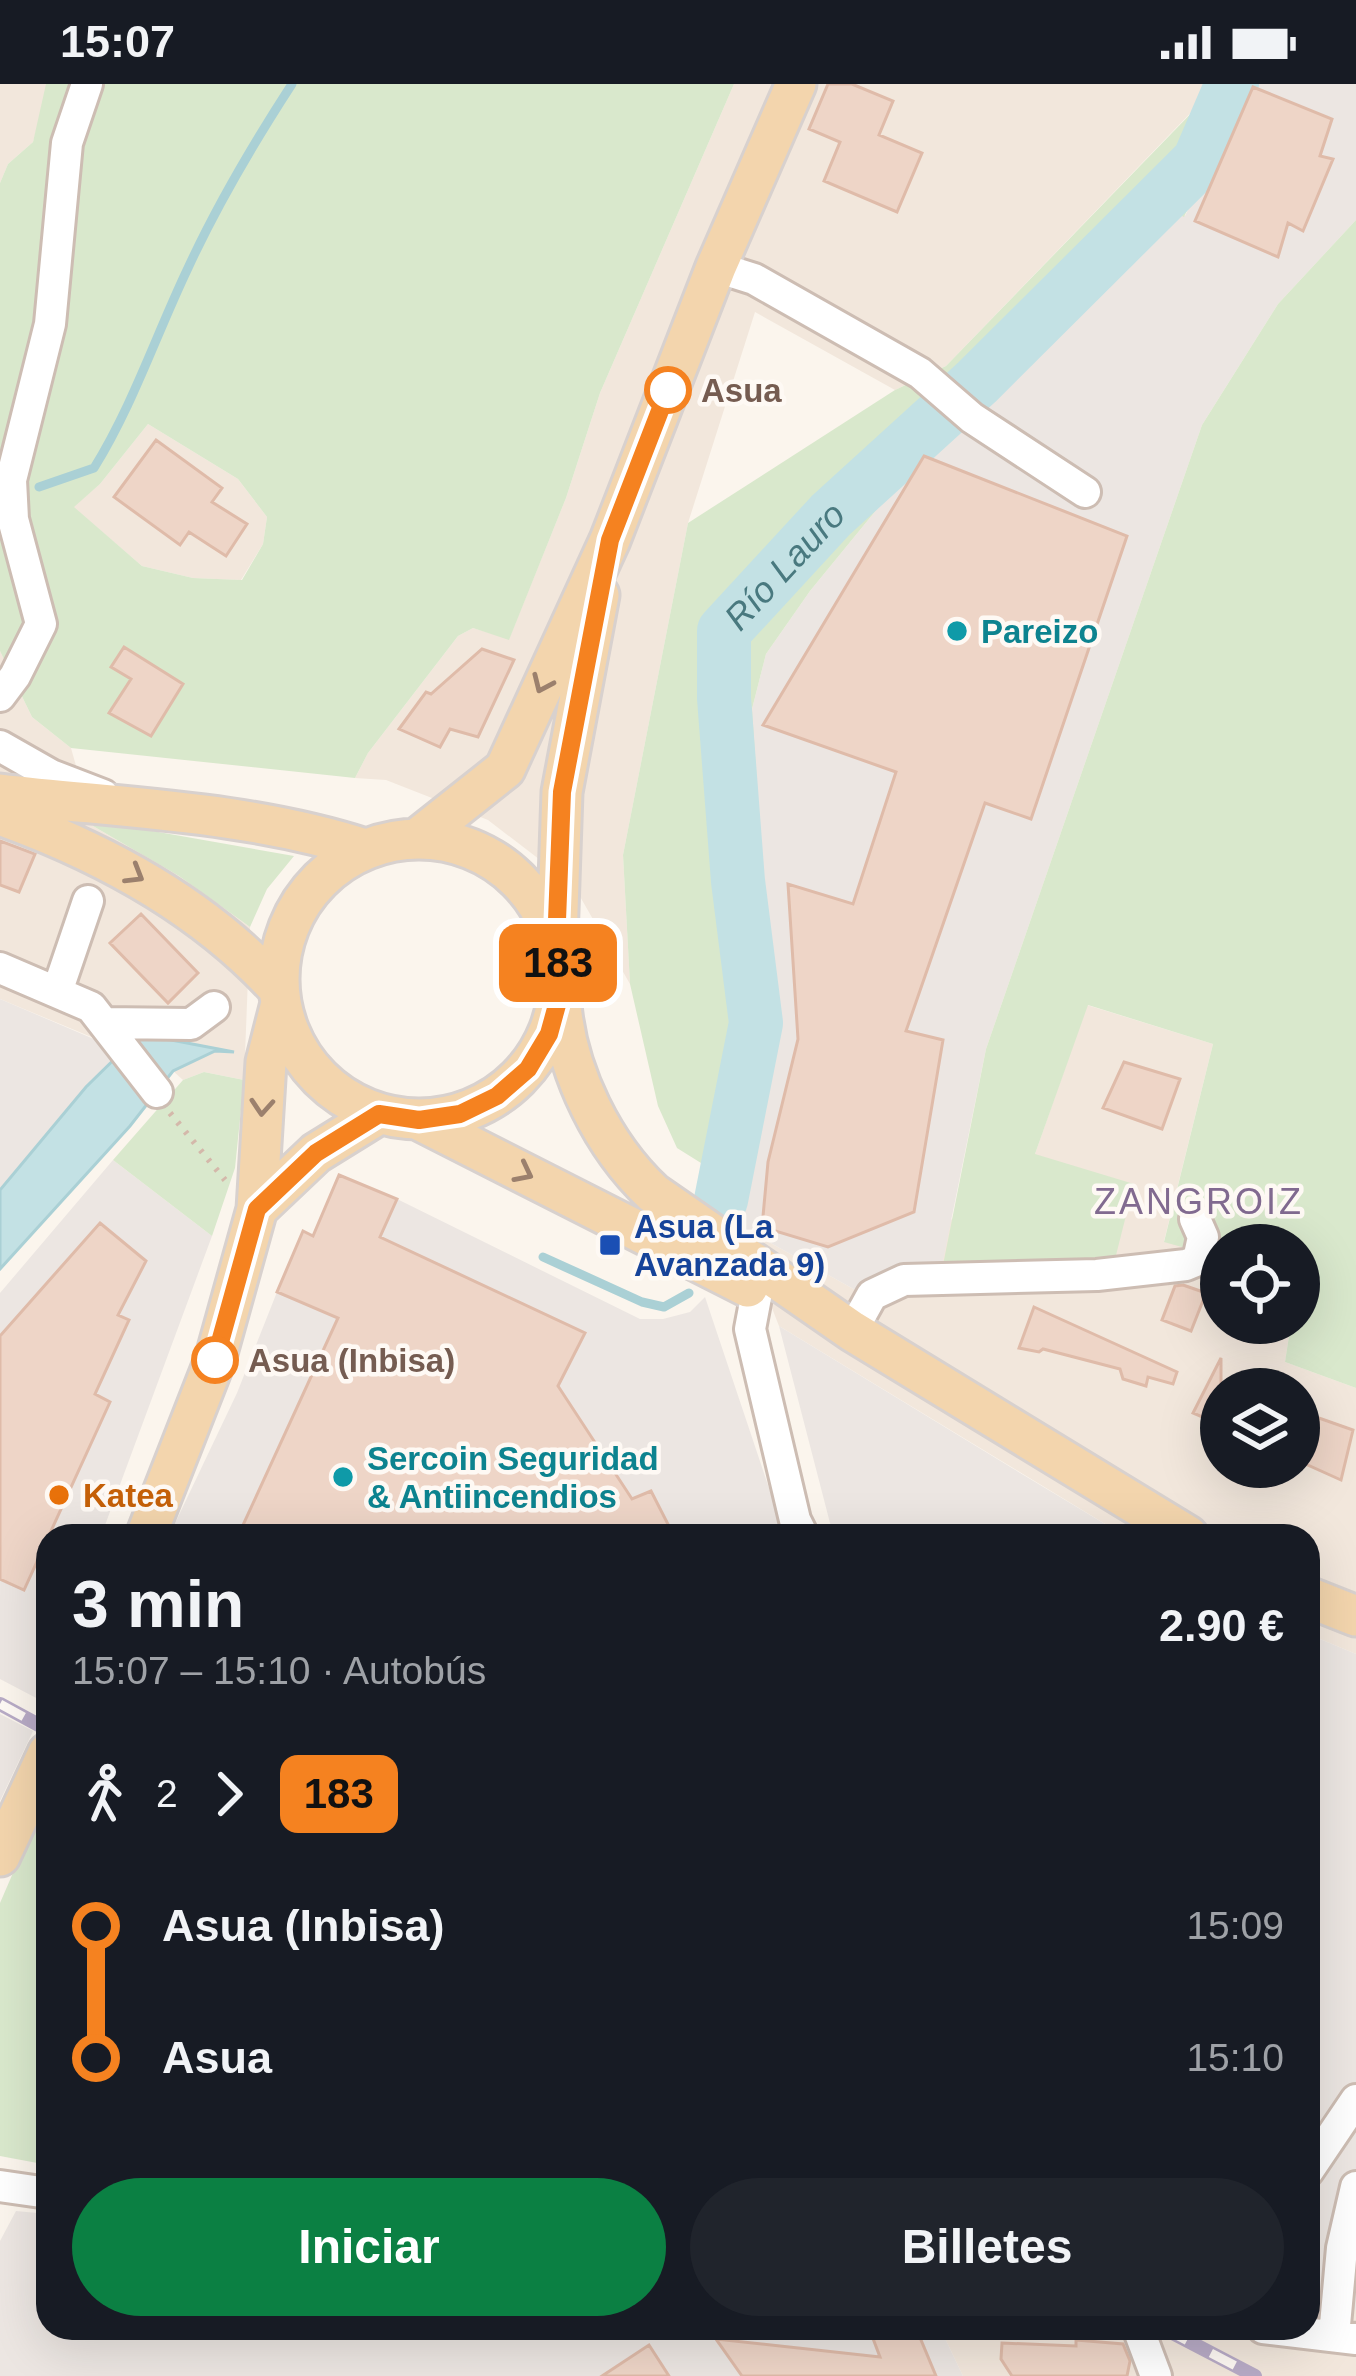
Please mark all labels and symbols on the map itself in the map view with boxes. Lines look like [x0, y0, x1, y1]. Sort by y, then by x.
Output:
marker: Asua [646, 368, 690, 412]
place label: Asua [701, 372, 782, 409]
water label: Río Lauro [716, 493, 852, 638]
place label: Pareizo [981, 613, 1098, 650]
marker: Pareizo [944, 618, 970, 644]
one-way arrow [533, 672, 557, 693]
one-way arrow [122, 861, 144, 884]
line badge: 183 [489, 924, 627, 1002]
one-way arrow [250, 1098, 275, 1117]
one-way arrow [511, 1158, 533, 1181]
district label: ZANGROIZ [1094, 1181, 1304, 1222]
place label: Asua (La Avanzada 9) [634, 1208, 825, 1283]
marker: Asua (La Avanzada 9) [597, 1232, 623, 1258]
marker: Asua (Inbisa) [193, 1338, 237, 1382]
place label: Asua (Inbisa) [248, 1342, 455, 1379]
place label: Sercoin Seguridad & Antiincendios [367, 1440, 659, 1515]
marker: Sercoin Seguridad & Antiincendios [330, 1464, 356, 1490]
place label: Katea [83, 1477, 174, 1514]
marker: Katea [46, 1482, 72, 1508]

